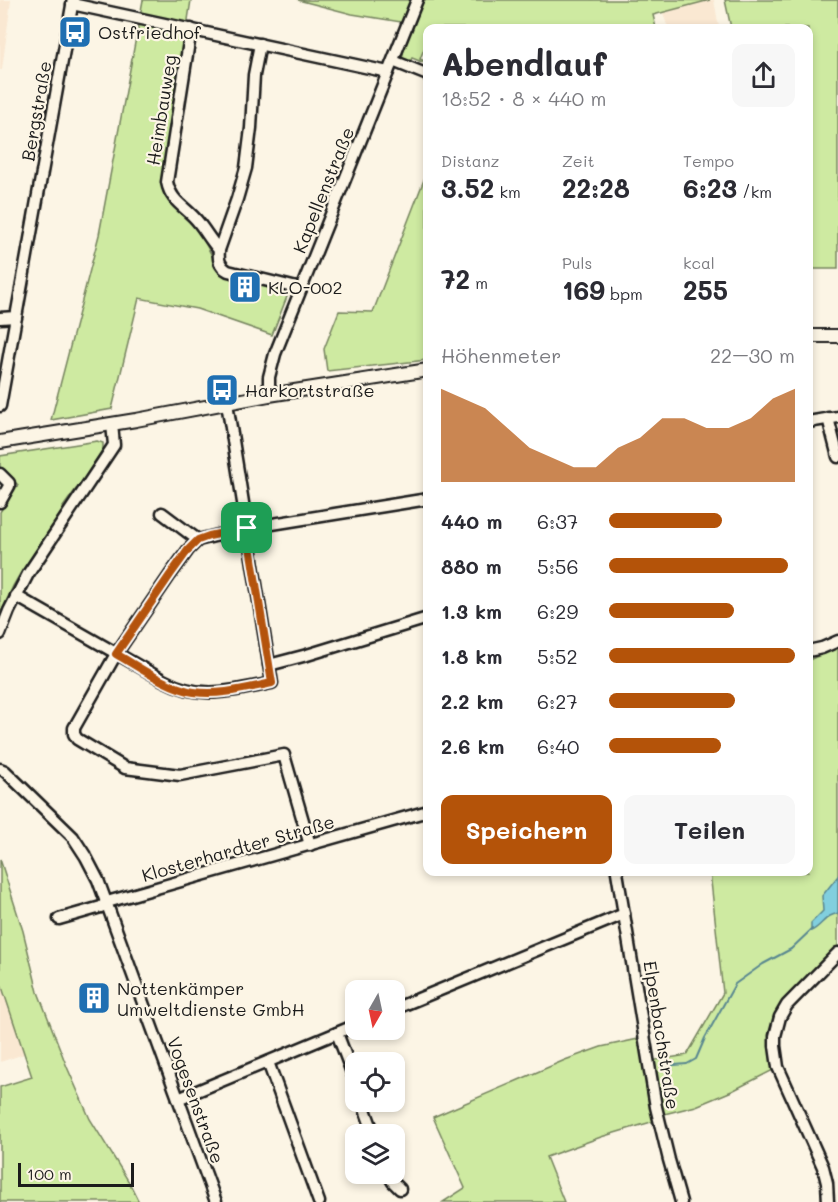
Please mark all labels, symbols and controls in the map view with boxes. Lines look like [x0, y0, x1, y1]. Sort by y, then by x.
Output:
bus stop icon: Ostfriedhof [57, 14, 93, 50]
place label: Ostfriedhof [98, 20, 202, 44]
text: Abendlauf [441, 41, 607, 84]
button: share [732, 44, 795, 107]
street label: Heimbauweg [140, 53, 182, 167]
street label: Bergstraße [15, 59, 57, 163]
text: 18:52 · 8 × 440 m [441, 85, 606, 111]
street label: Kapellenstraße [287, 123, 359, 257]
text: Distanz [441, 150, 499, 171]
text: Zeit [562, 150, 595, 171]
text: Tempo [683, 150, 734, 171]
text: 3.52 [441, 171, 494, 205]
text: 22:28 [562, 171, 630, 205]
text: 6:23 [683, 171, 737, 205]
text: km [494, 181, 521, 202]
text: /km [737, 181, 772, 202]
text: Puls [562, 252, 592, 273]
text: kcal [683, 252, 715, 273]
text: 72 [441, 262, 470, 296]
building icon: KLO-002 [227, 269, 263, 305]
text: m [470, 272, 488, 293]
text: 169 [562, 273, 605, 307]
text: 255 [683, 273, 728, 307]
place label: KLO-002 [268, 275, 342, 299]
text: bpm [605, 283, 643, 304]
text: Höhenmeter [441, 342, 561, 368]
text: 22–30 m [710, 342, 795, 368]
bus stop icon: Harkortstraße [204, 372, 240, 408]
place label: Harkortstraße [245, 378, 375, 402]
pin [221, 502, 272, 553]
text: 440 m [441, 508, 502, 534]
text: 6:37 [537, 508, 578, 534]
icon: arrive [230, 511, 263, 544]
text: 880 m [441, 553, 502, 579]
text: 5:56 [537, 553, 579, 579]
text: 1.3 km [441, 598, 502, 624]
text: 6:29 [537, 598, 578, 624]
text: 1.8 km [441, 643, 502, 669]
text: 5:52 [537, 643, 578, 669]
text: 2.2 km [441, 688, 503, 714]
text: 6:27 [537, 688, 578, 714]
text: 2.6 km [441, 733, 504, 759]
text: 6:40 [537, 733, 579, 759]
button: Speichern [441, 795, 612, 864]
button: Teilen [624, 795, 795, 864]
street label: Klosterhardter Straße [139, 809, 337, 887]
street label: Elpenbachstraße [638, 959, 686, 1111]
place label: Nottenkämper Umweltdienste GmbH [117, 976, 305, 1021]
building icon: Nottenkämper Umweltdienste GmbH [76, 980, 112, 1016]
north arrow [345, 980, 405, 1040]
map controls [345, 980, 405, 1184]
street label: Vogesenstraße [162, 1033, 230, 1167]
button: locate [345, 1052, 405, 1112]
button: layers [345, 1124, 405, 1184]
scale bar [18, 1160, 134, 1188]
text: 100 m [27, 1163, 72, 1184]

